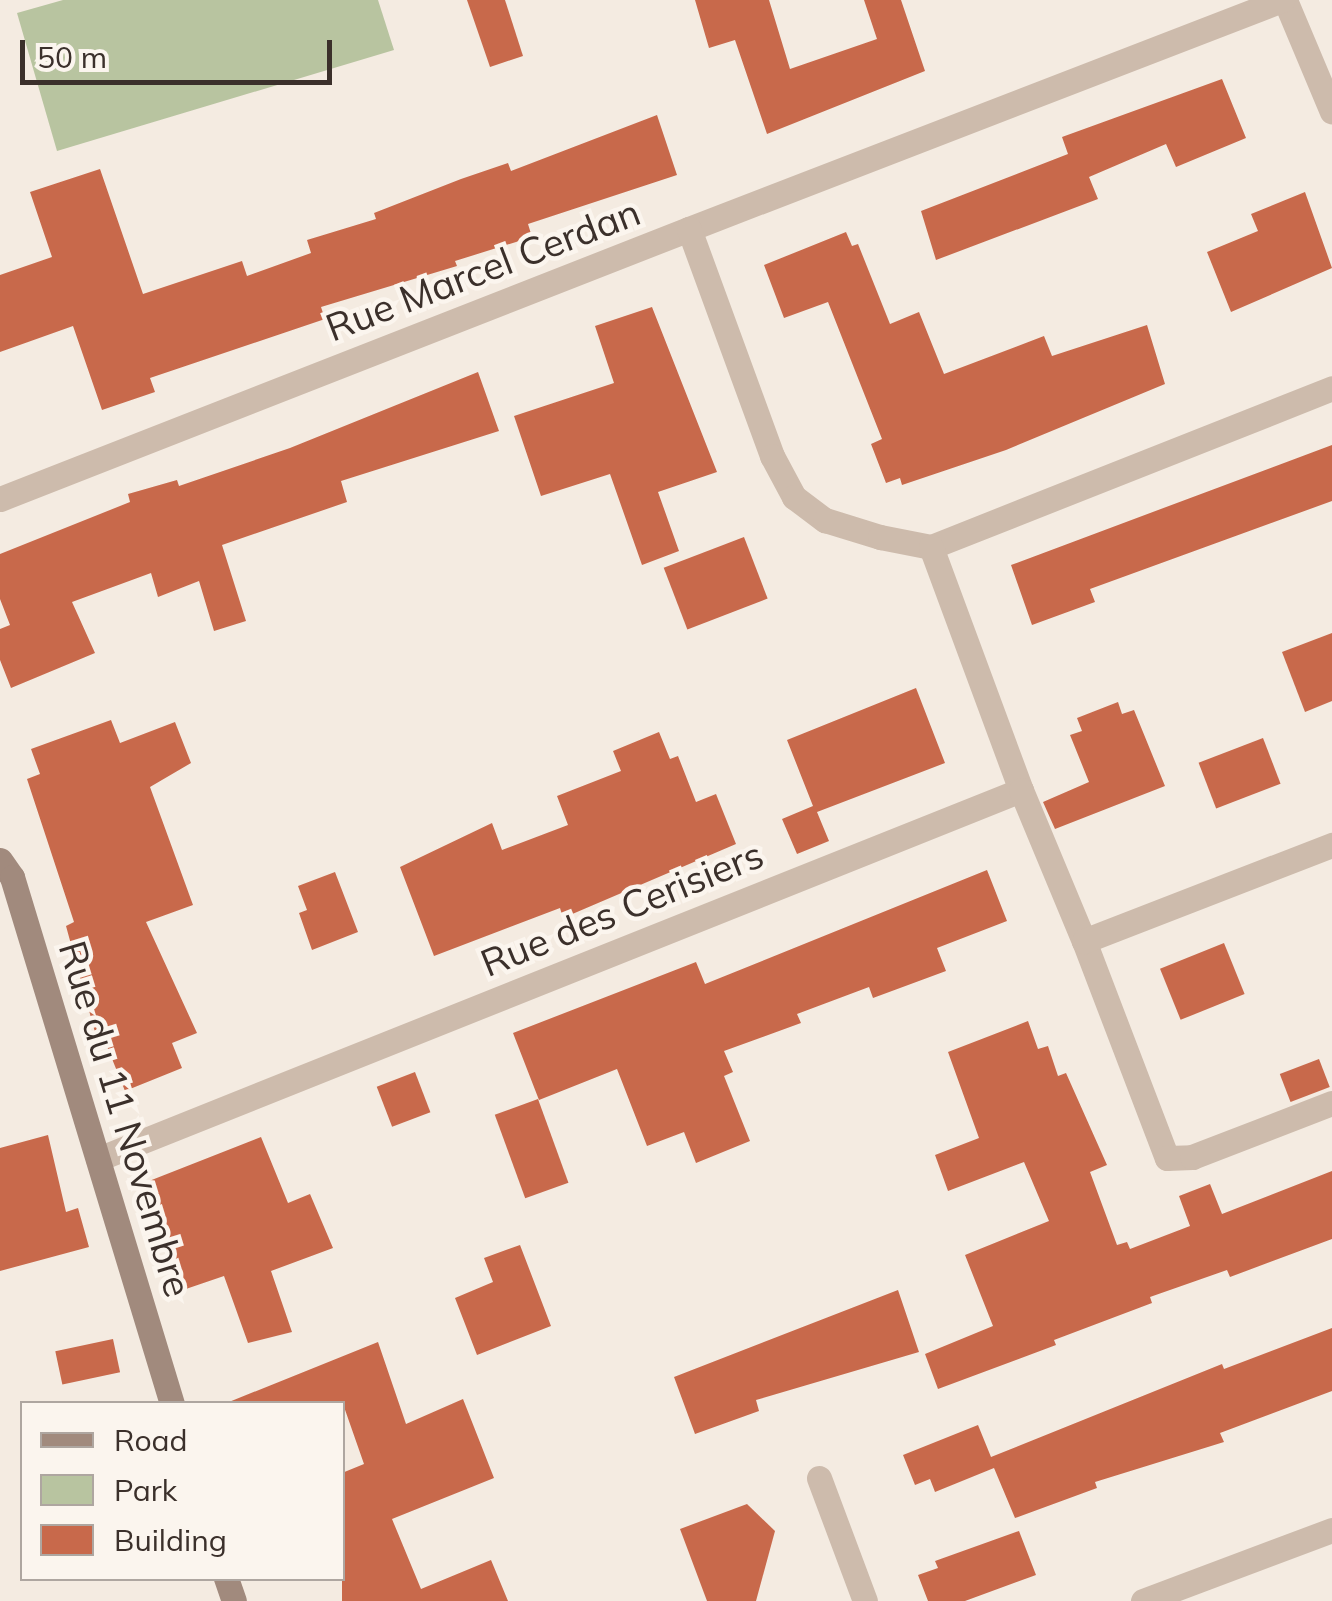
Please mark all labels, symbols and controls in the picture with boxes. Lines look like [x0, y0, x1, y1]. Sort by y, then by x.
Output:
scale bar [25, 20, 338, 82]
text: 50 m [37, 38, 107, 76]
street label: Rue Marcel Cerdan [320, 189, 646, 351]
street label: Rue des Cerisiers [474, 832, 770, 986]
street label: Rue du 11 Novembre [49, 936, 201, 1302]
legend [20, 1401, 345, 1581]
text: Road [114, 1421, 188, 1459]
text: Park [114, 1471, 177, 1509]
text: Building [114, 1521, 227, 1559]

